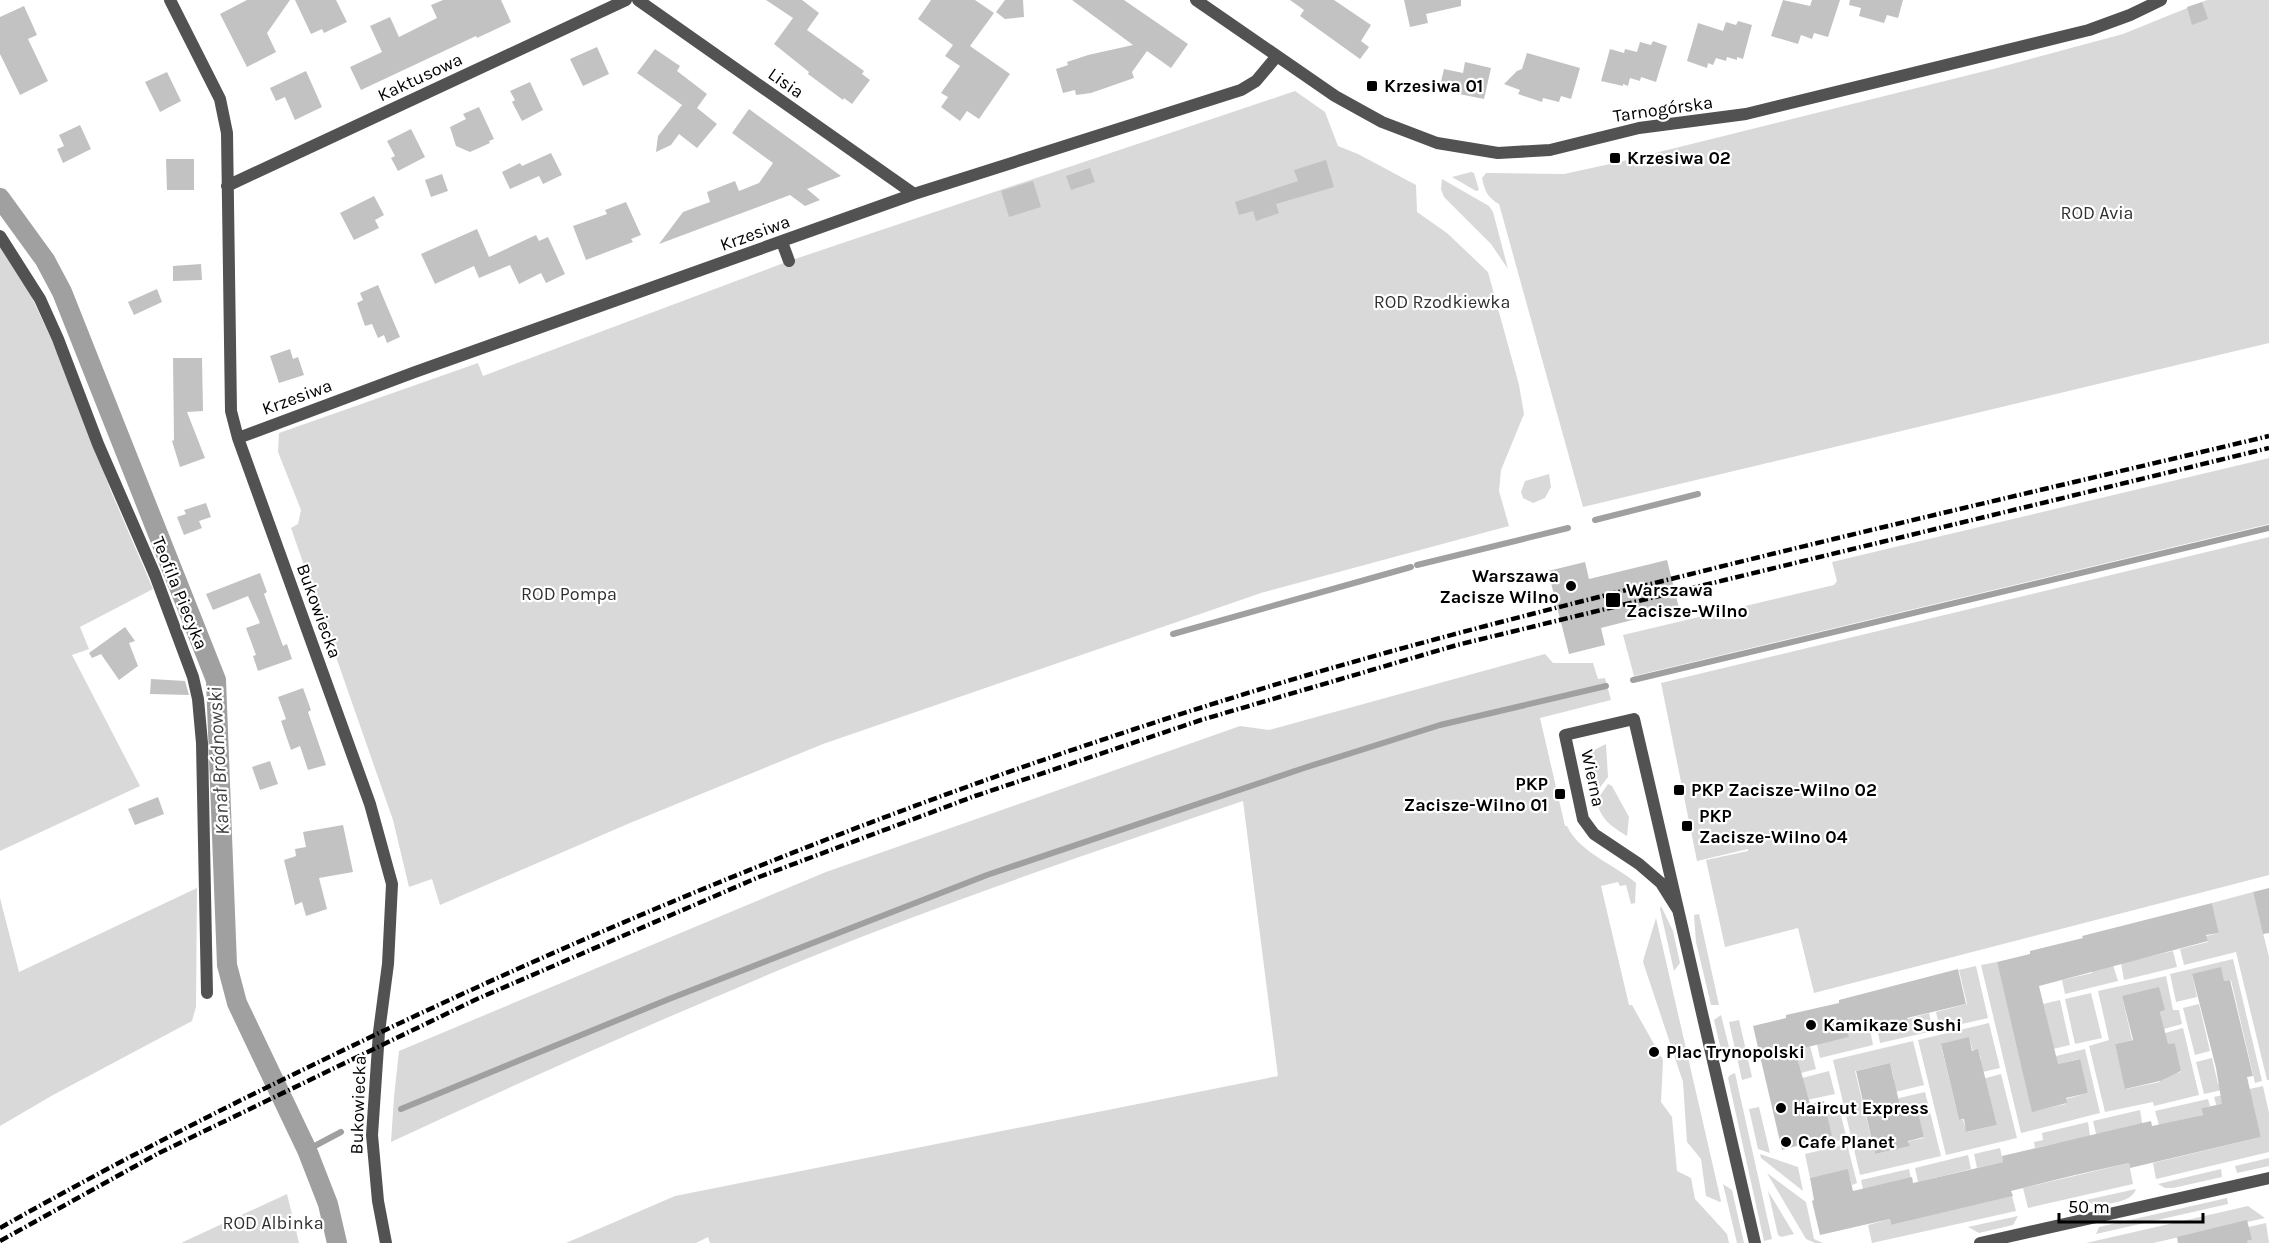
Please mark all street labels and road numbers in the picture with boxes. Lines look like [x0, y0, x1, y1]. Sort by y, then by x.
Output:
street label: Kaktusowa [374, 48, 466, 106]
street label: Lisia [764, 63, 808, 103]
street label: Tarnogórska [1612, 91, 1714, 127]
street label: Krzesiwa [717, 210, 793, 256]
street label: Krzesiwa [259, 374, 335, 420]
street label: Teofila Piecyka [147, 533, 213, 653]
street label: Bukowiecka [292, 561, 346, 661]
street label: Wierna [1576, 747, 1610, 809]
street label: Bukowiecka [345, 1055, 371, 1155]

